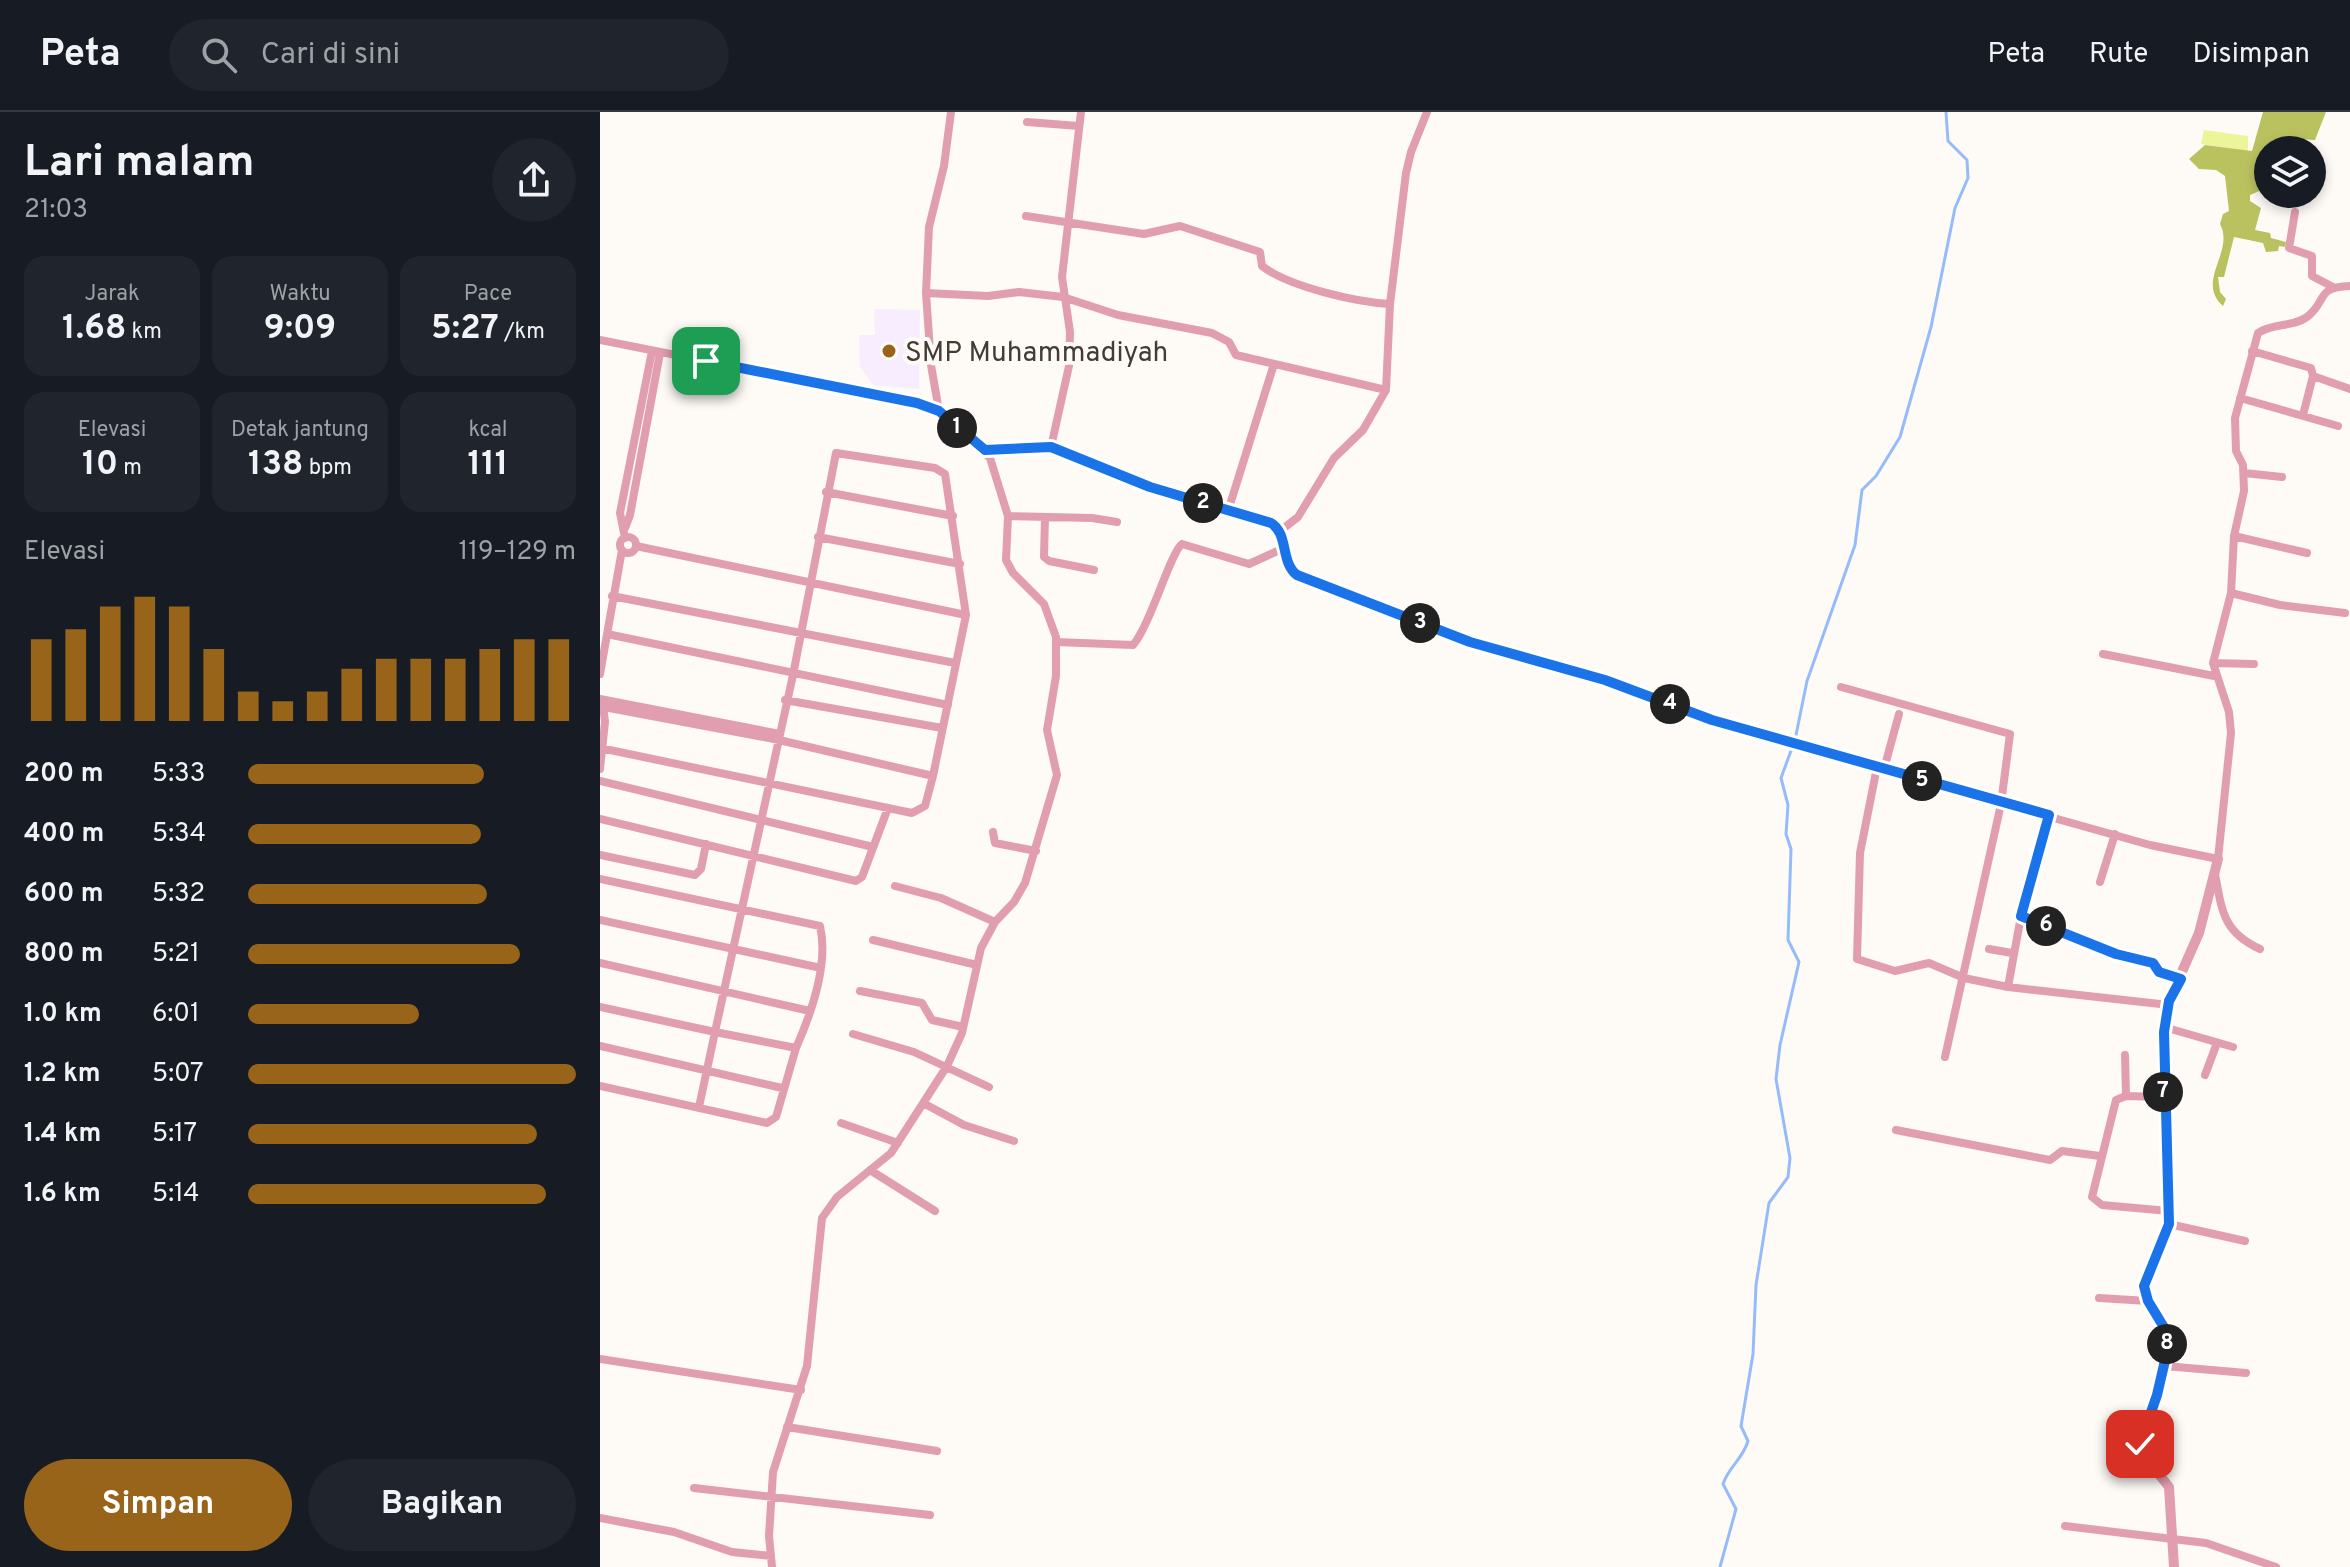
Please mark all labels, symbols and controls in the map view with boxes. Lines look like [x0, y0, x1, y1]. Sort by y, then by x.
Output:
search box [169, 19, 729, 91]
text: Peta [40, 31, 121, 80]
icon: search [197, 33, 241, 77]
text: Cari di sini [261, 37, 400, 74]
text: Peta [1988, 37, 2045, 73]
text: Rute [2089, 37, 2148, 73]
text: Disimpan [2192, 37, 2310, 73]
text: Lari malam [24, 136, 254, 192]
map controls [2254, 136, 2326, 208]
button: layers [2254, 136, 2326, 208]
button: share [492, 138, 576, 222]
text: 21:03 [24, 194, 88, 227]
text: Jarak [84, 281, 140, 308]
text: Waktu [269, 281, 331, 308]
text: Pace [464, 281, 512, 308]
text: 1.68 [62, 308, 126, 351]
text: 9:09 [264, 308, 336, 351]
text: 5:27 [431, 308, 499, 351]
text: km [126, 319, 162, 346]
text: /km [499, 319, 545, 346]
pin [672, 327, 740, 395]
place label: SMP Muhammadiyah [905, 336, 1168, 372]
icon: arrive [684, 339, 728, 383]
marker: SMP Muhammadiyah [880, 342, 898, 360]
pin: 1 [937, 408, 977, 448]
text: 1 [953, 414, 961, 441]
text: Elevasi [78, 417, 146, 444]
text: Detak jantung [231, 417, 369, 444]
text: kcal [468, 417, 508, 444]
text: 10 [82, 444, 118, 487]
text: 138 [248, 444, 303, 487]
text: 111 [468, 444, 508, 487]
text: m [118, 455, 142, 482]
text: bpm [303, 455, 352, 482]
pin: 2 [1183, 483, 1223, 523]
text: 2 [1196, 489, 1210, 516]
text: Elevasi [24, 536, 105, 569]
text: 119–129 m [459, 536, 576, 569]
pin: 3 [1400, 603, 1440, 643]
text: 3 [1413, 609, 1427, 636]
pin: 4 [1650, 684, 1690, 724]
text: 4 [1663, 690, 1677, 717]
text: 200 m [24, 758, 103, 791]
text: 5:33 [152, 758, 205, 791]
pin: 5 [1902, 761, 1942, 801]
text: 5 [1915, 767, 1929, 794]
text: 400 m [24, 818, 104, 851]
text: 5:34 [152, 818, 206, 851]
text: 600 m [24, 878, 104, 911]
text: 5:32 [152, 878, 205, 911]
pin: 6 [2026, 906, 2066, 946]
text: 6 [2039, 912, 2053, 939]
text: 800 m [24, 938, 104, 971]
text: 5:21 [152, 938, 200, 971]
text: 1.0 km [24, 998, 102, 1031]
text: 6:01 [152, 998, 200, 1031]
text: 1.2 km [24, 1058, 101, 1091]
text: 5:07 [152, 1058, 203, 1091]
pin: 7 [2143, 1072, 2183, 1112]
text: 7 [2157, 1078, 2169, 1105]
text: 1.4 km [24, 1118, 101, 1151]
text: 5:17 [152, 1118, 197, 1151]
text: 1.6 km [24, 1178, 101, 1211]
text: 5:14 [152, 1178, 199, 1211]
pin: 8 [2147, 1324, 2187, 1364]
text: 8 [2160, 1330, 2174, 1357]
pin [2106, 1410, 2174, 1478]
icon: check [2118, 1422, 2162, 1466]
button: Simpan [24, 1459, 292, 1551]
button: Bagikan [308, 1459, 576, 1551]

